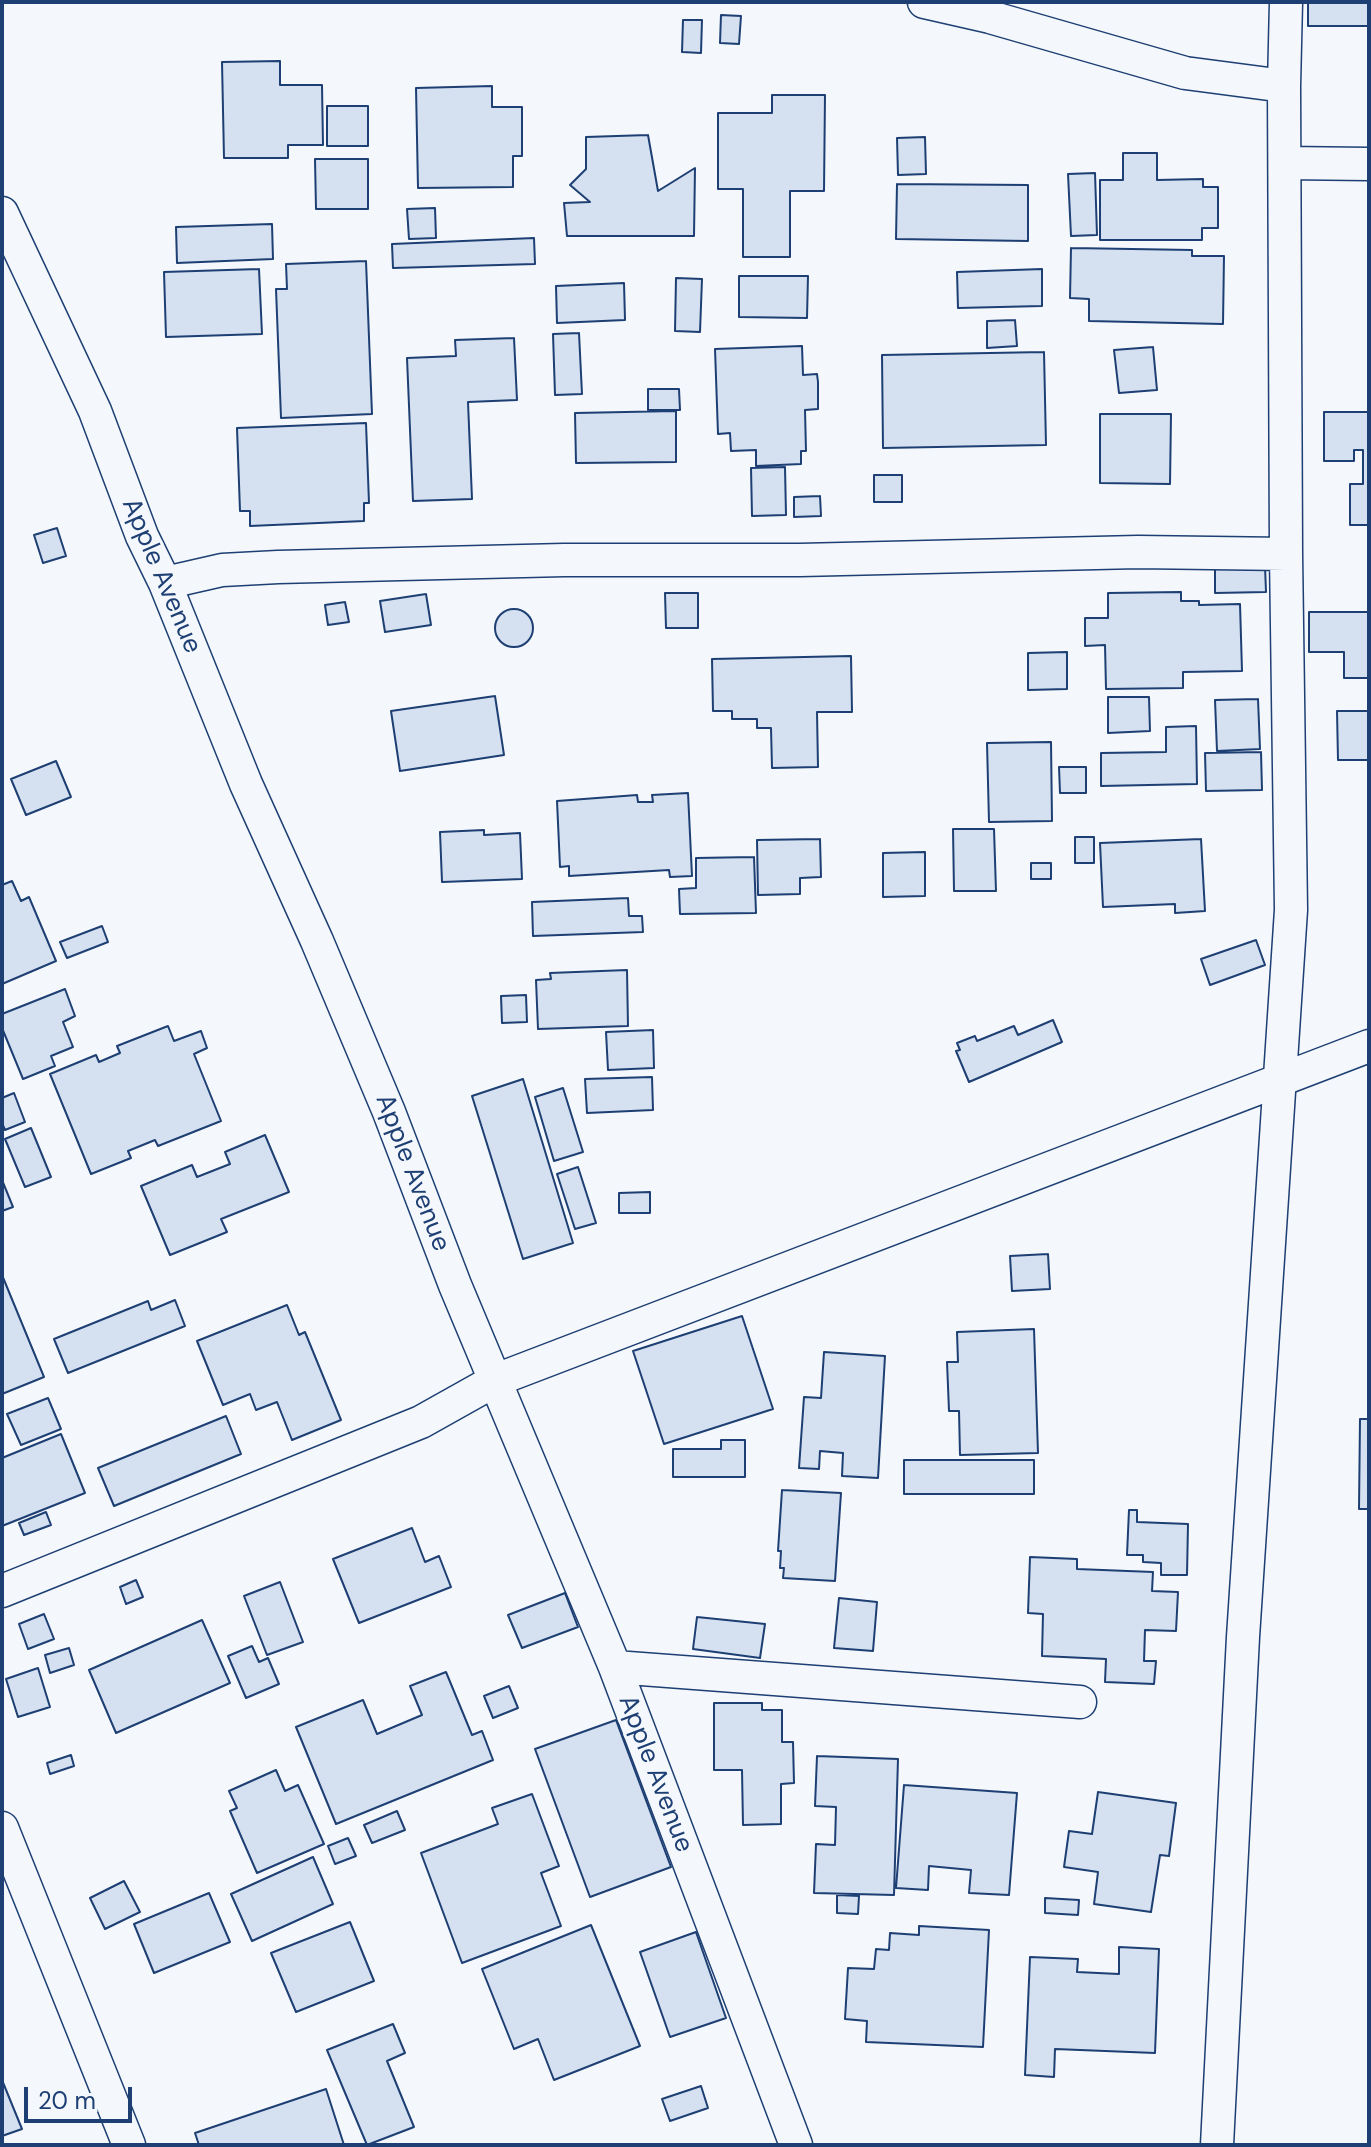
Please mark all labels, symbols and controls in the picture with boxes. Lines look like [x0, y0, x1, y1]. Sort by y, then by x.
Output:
street label: Apple Avenue [114, 494, 208, 658]
street label: Apple Avenue [368, 1090, 456, 1256]
street label: Apple Avenue [611, 1691, 699, 1857]
scale bar [28, 2071, 136, 2121]
text: 20 m [38, 2085, 96, 2116]

